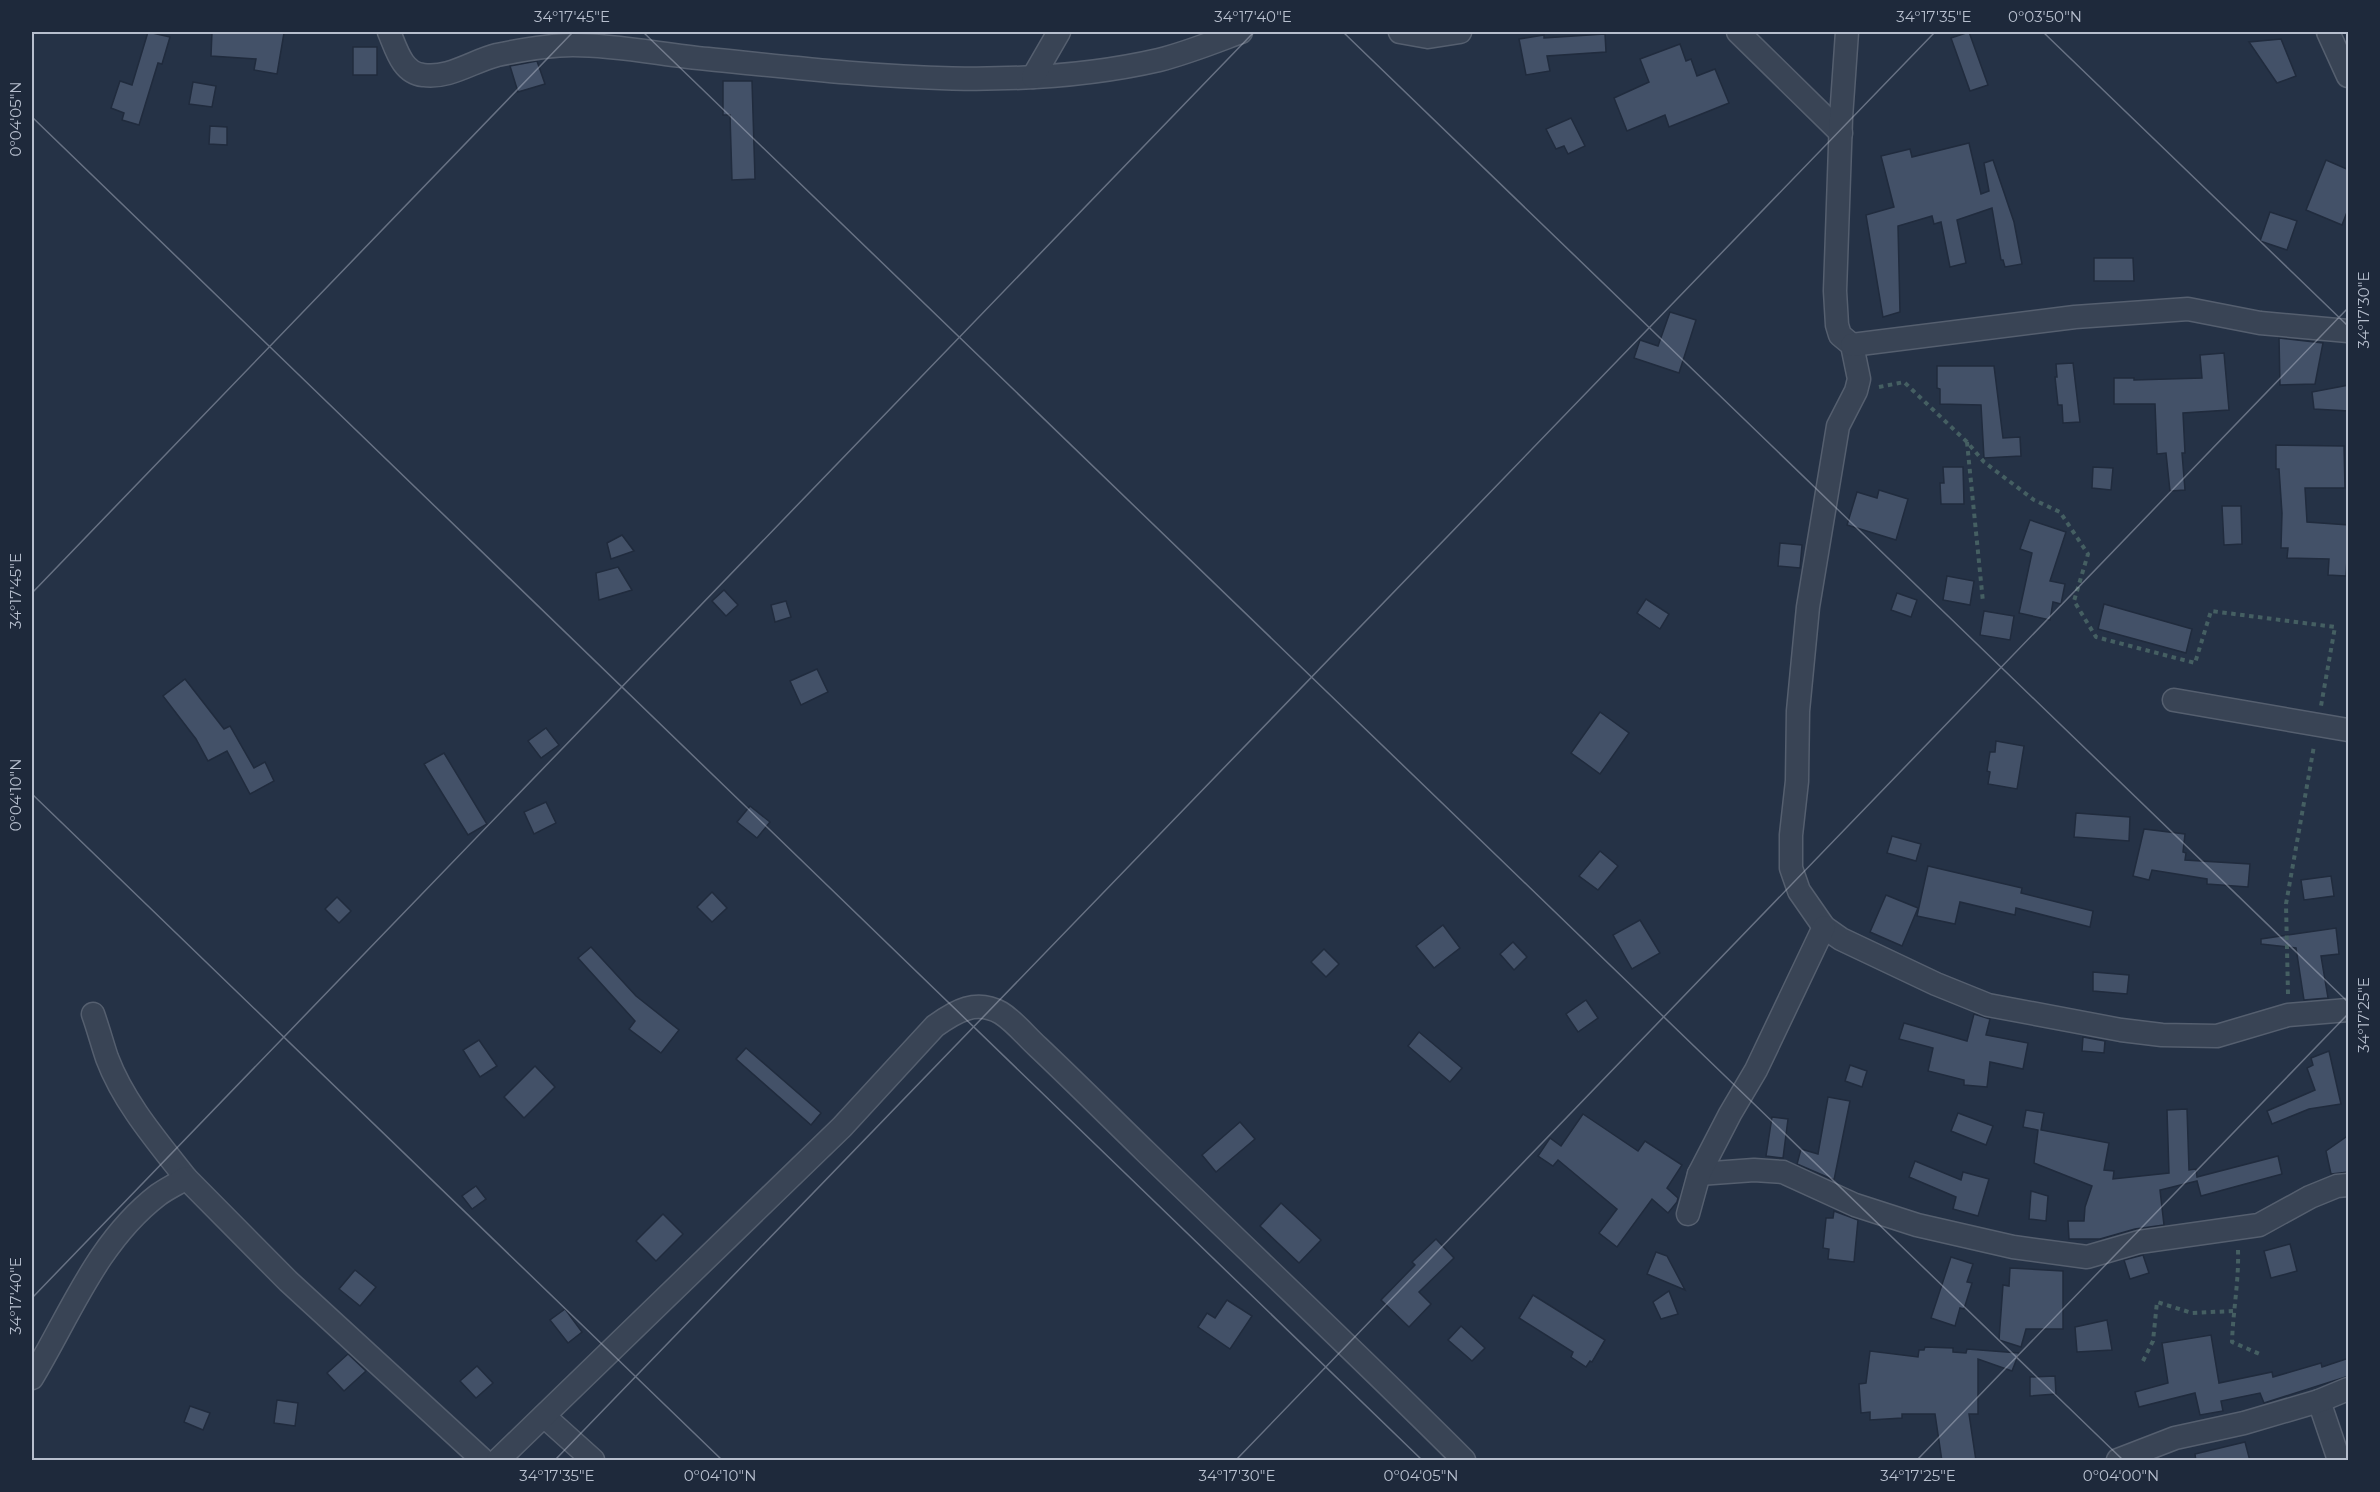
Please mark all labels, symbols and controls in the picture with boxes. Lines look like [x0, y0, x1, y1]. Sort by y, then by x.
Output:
text: 34°17'45"E [534, 7, 610, 26]
text: 34°17'40"E [1214, 7, 1292, 26]
text: 34°17'35"E [1896, 7, 1972, 26]
text: 0°03'50"N [2008, 7, 2082, 26]
text: 0°04'05"N [6, 81, 25, 157]
text: 34°17'30"E [2354, 272, 2373, 348]
text: 34°17'45"E [6, 553, 25, 629]
text: 0°04'10"N [6, 759, 25, 831]
text: 34°17'25"E [2354, 977, 2373, 1053]
text: 34°17'40"E [6, 1257, 25, 1335]
text: 34°17'35"E [519, 1466, 595, 1485]
text: 0°04'10"N [684, 1466, 756, 1485]
text: 34°17'30"E [1199, 1466, 1275, 1485]
text: 0°04'05"N [1383, 1466, 1459, 1485]
text: 34°17'25"E [1880, 1466, 1956, 1485]
text: 0°04'00"N [2083, 1466, 2159, 1485]

